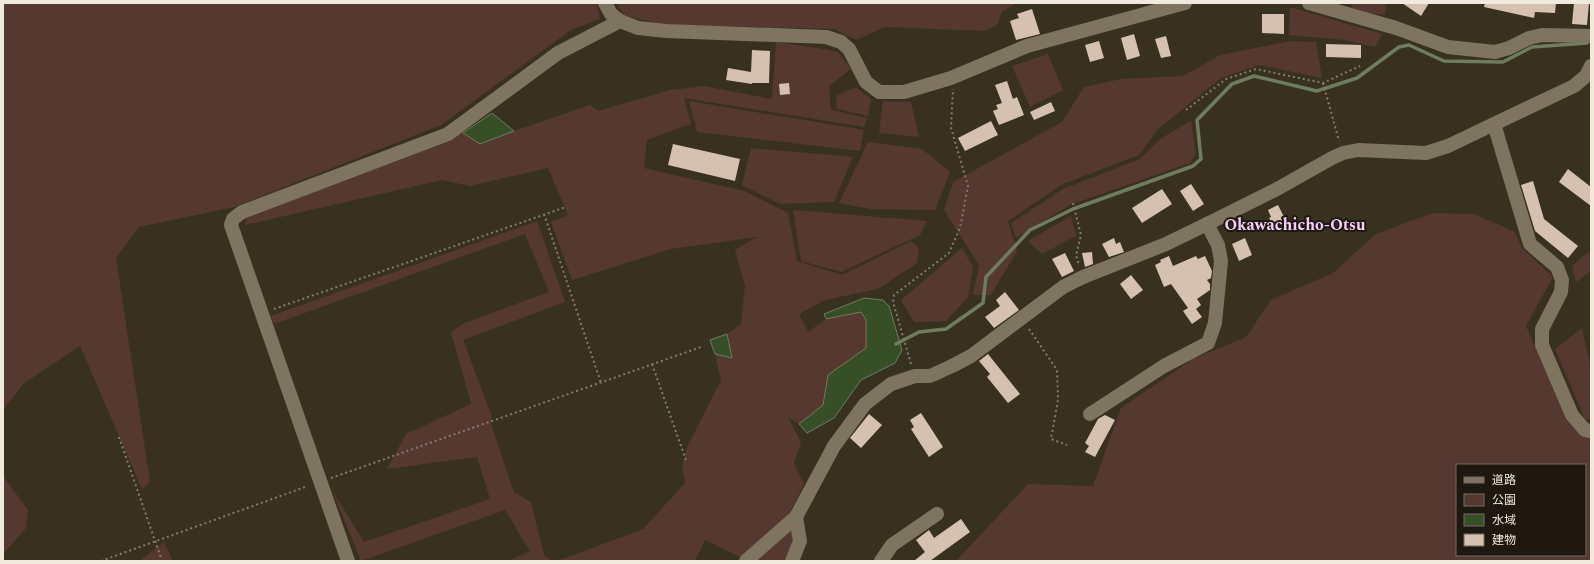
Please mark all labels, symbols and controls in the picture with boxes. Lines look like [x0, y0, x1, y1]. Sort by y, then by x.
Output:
district label: Okawachicho-Otsu [1224, 213, 1366, 237]
legend [1456, 464, 1586, 556]
text: 道路 [1492, 471, 1516, 490]
text: 公園 [1492, 491, 1516, 510]
text: 水域 [1492, 511, 1516, 530]
text: 建物 [1492, 531, 1516, 550]

